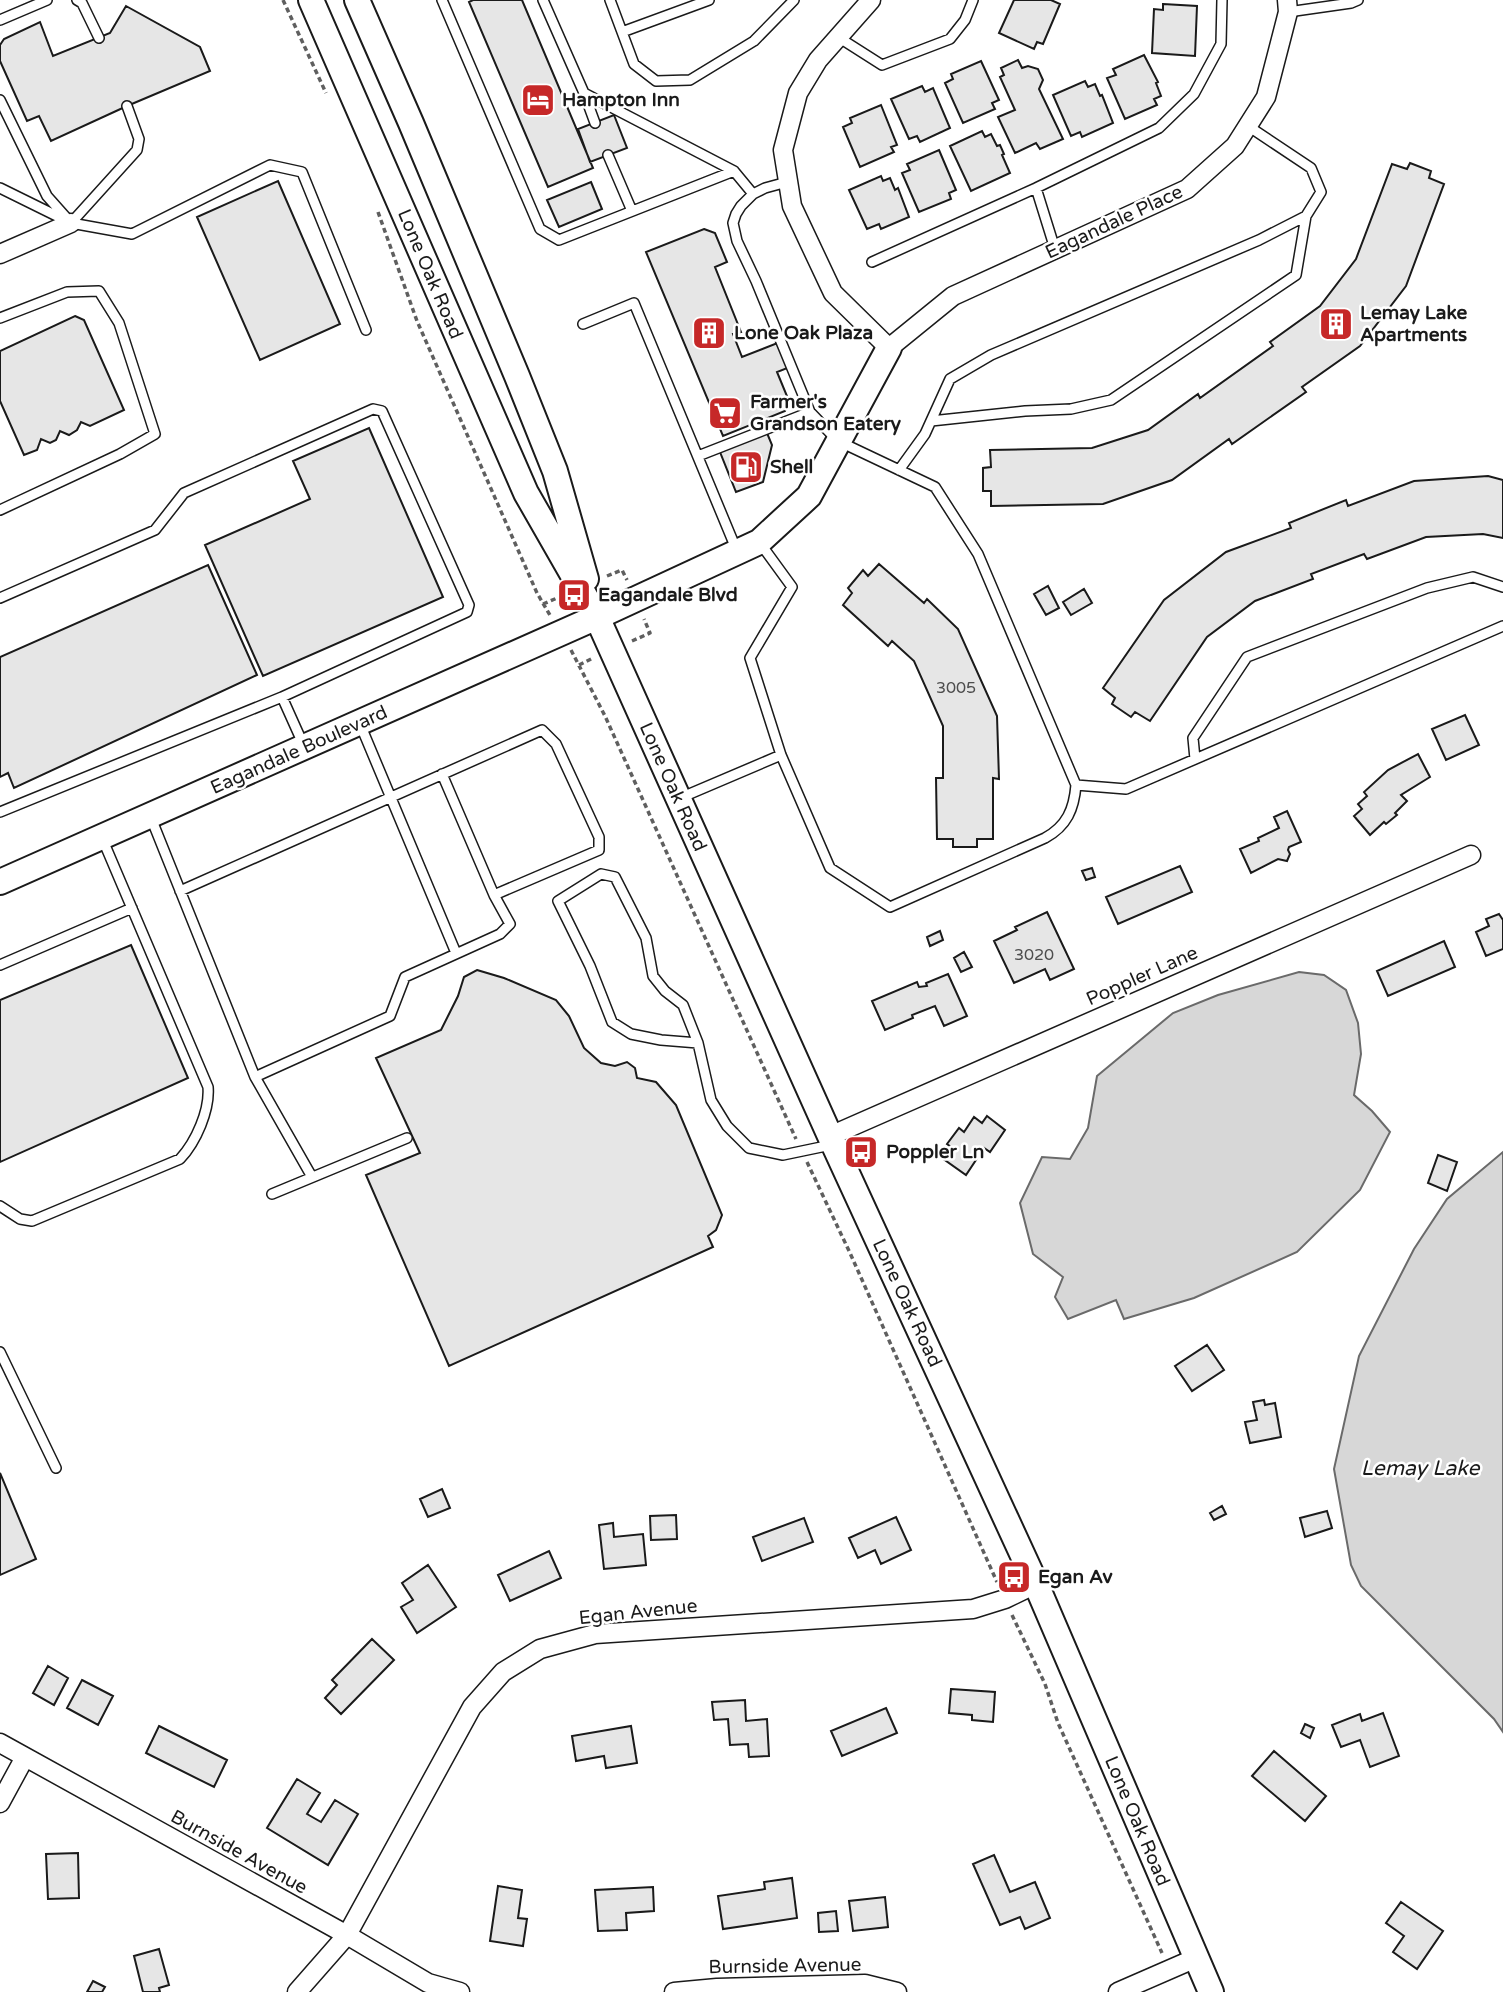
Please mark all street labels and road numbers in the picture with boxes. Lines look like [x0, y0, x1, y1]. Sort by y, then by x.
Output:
street label: Eagandale Place [1042, 181, 1186, 263]
street label: Lone Oak Road [393, 206, 467, 342]
street label: Eagandale Boulevard [207, 701, 391, 799]
street label: Lone Oak Road [635, 719, 711, 855]
street label: Poppler Lane [1083, 942, 1201, 1010]
street label: Lone Oak Road [868, 1235, 946, 1371]
street label: Egan Avenue [578, 1595, 698, 1629]
street label: Lone Oak Road [1100, 1753, 1174, 1889]
street label: Burnside Avenue [167, 1805, 311, 1899]
street label: Burnside Avenue [708, 1954, 862, 1978]

